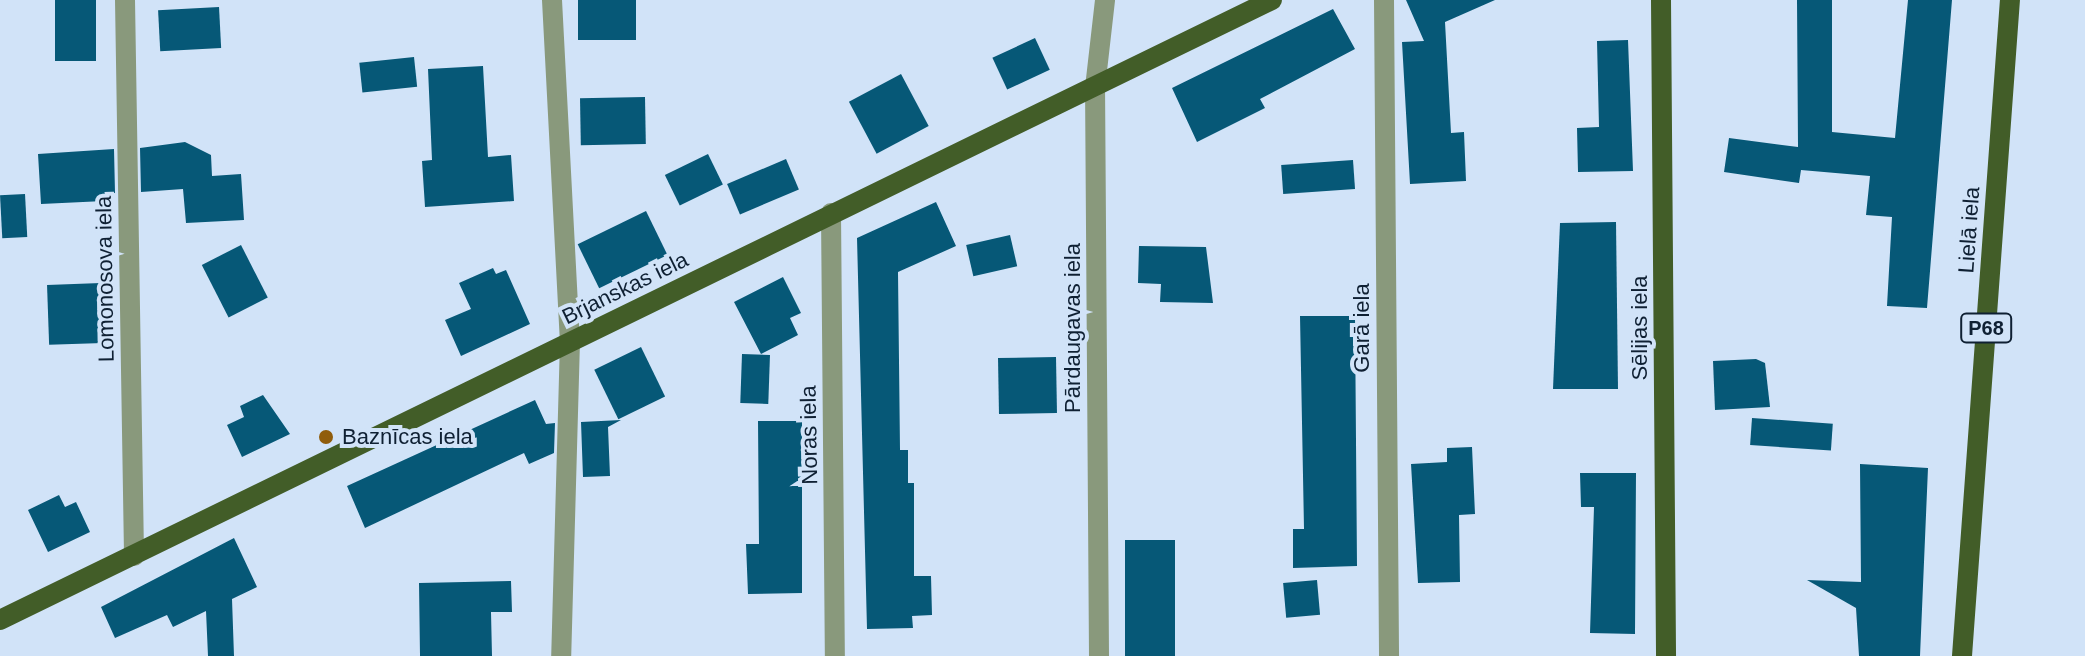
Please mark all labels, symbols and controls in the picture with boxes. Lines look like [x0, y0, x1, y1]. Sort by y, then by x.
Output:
street label: Lielā iela [1953, 186, 1985, 274]
street label: Lomonosova iela [90, 196, 120, 362]
street label: Pārdaugavas iela [1060, 243, 1086, 413]
street label: Brjanskas iela [558, 246, 692, 330]
street label: Sēlijas iela [1627, 275, 1653, 381]
street label: Garā iela [1349, 283, 1375, 373]
road number: P68 [1960, 312, 2012, 344]
street label: Noras iela [795, 385, 823, 485]
place label: Baznīcas iela [342, 424, 473, 450]
marker: Baznīcas iela [317, 428, 335, 446]

